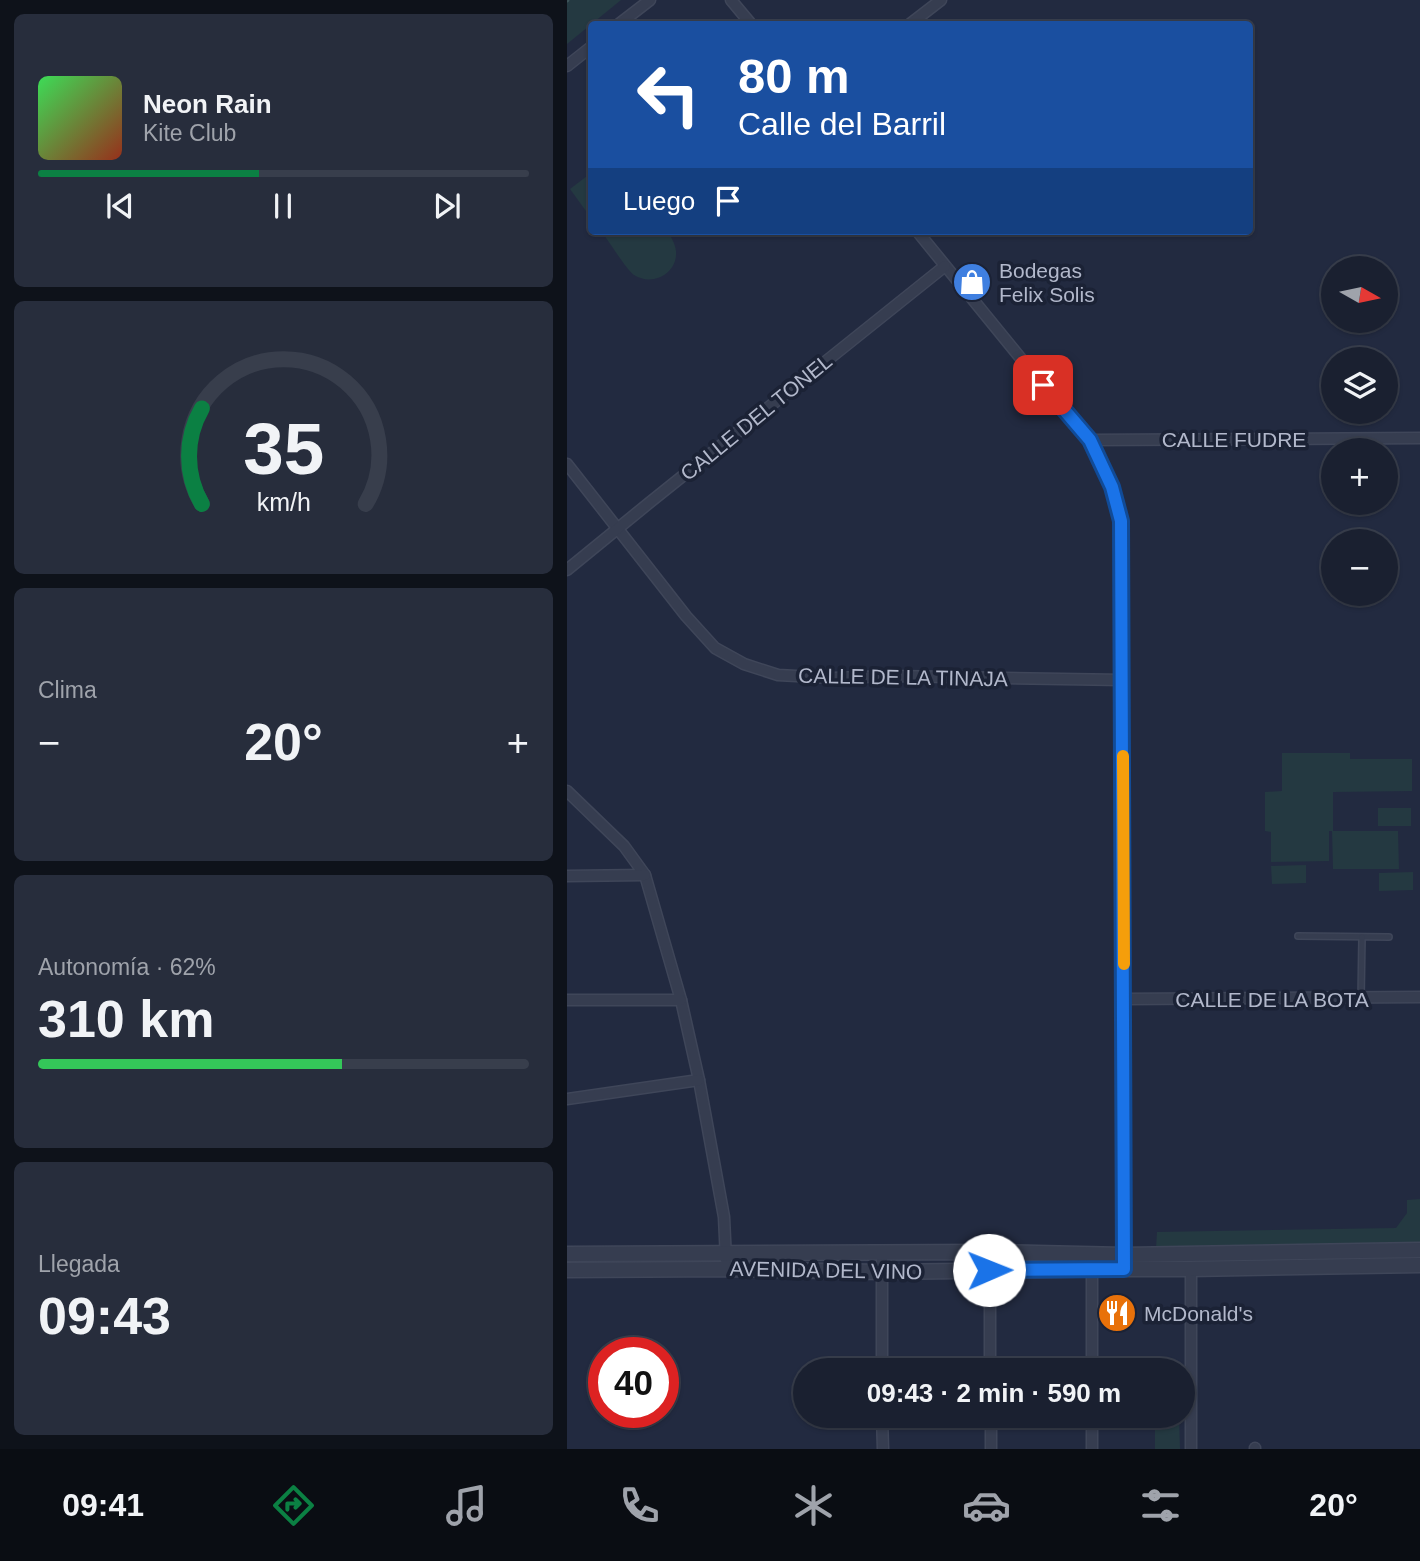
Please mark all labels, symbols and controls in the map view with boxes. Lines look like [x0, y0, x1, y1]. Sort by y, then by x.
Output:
icon: left [623, 49, 714, 140]
text: 80 m [738, 49, 850, 103]
text: Neon Rain [143, 89, 272, 119]
text: Calle del Barril [738, 106, 946, 142]
text: Kite Club [143, 120, 236, 146]
icon: arrive [709, 182, 747, 220]
text: Luego [623, 186, 695, 216]
icon: previous [101, 187, 139, 225]
icon: pause [264, 187, 302, 225]
icon: next [428, 187, 466, 225]
north arrow [1321, 256, 1398, 332]
map controls [1321, 256, 1398, 606]
place label: Bodegas Felix Solis [999, 259, 1095, 306]
shop icon: Bodegas Felix Solis [951, 261, 993, 303]
button: layers [1321, 347, 1398, 424]
street label: CALLE DEL TONEL [676, 349, 836, 485]
pin [1013, 355, 1073, 415]
icon: arrive [1024, 366, 1062, 404]
text: 35 [243, 408, 324, 489]
street label: CALLE FUDRE [1162, 428, 1306, 451]
button: + [1321, 438, 1398, 515]
text: km/h [256, 487, 311, 515]
button: − [1321, 529, 1398, 606]
street label: CALLE DE LA TINAJA [798, 664, 1008, 690]
text: Clima [38, 677, 97, 703]
text: 20° [244, 713, 323, 771]
text: − [38, 722, 60, 764]
text: + [507, 722, 529, 764]
text: Autonomía · 62% [38, 954, 216, 980]
street label: CALLE DE LA BOTA [1175, 988, 1369, 1011]
text: 310 km [38, 990, 214, 1048]
position arrow [952, 1233, 1026, 1307]
text: Llegada [38, 1251, 120, 1277]
street label: AVENIDA DEL VINO [730, 1257, 922, 1283]
text: 09:43 [38, 1287, 171, 1345]
restaurant icon: McDonald's [1096, 1292, 1138, 1334]
place label: McDonald's [1144, 1302, 1253, 1325]
speed limit sign: 40 [588, 1337, 679, 1428]
text: 09:43 · 2 min · 590 m [867, 1378, 1121, 1408]
icon: directions [269, 1481, 318, 1530]
icon: music [442, 1481, 491, 1530]
icon: phone [615, 1481, 664, 1530]
icon: climate [789, 1481, 838, 1530]
icon: car [962, 1481, 1011, 1530]
icon: filters [1136, 1481, 1185, 1530]
text: 09:41 [62, 1487, 144, 1523]
text: 20° [1309, 1487, 1358, 1523]

